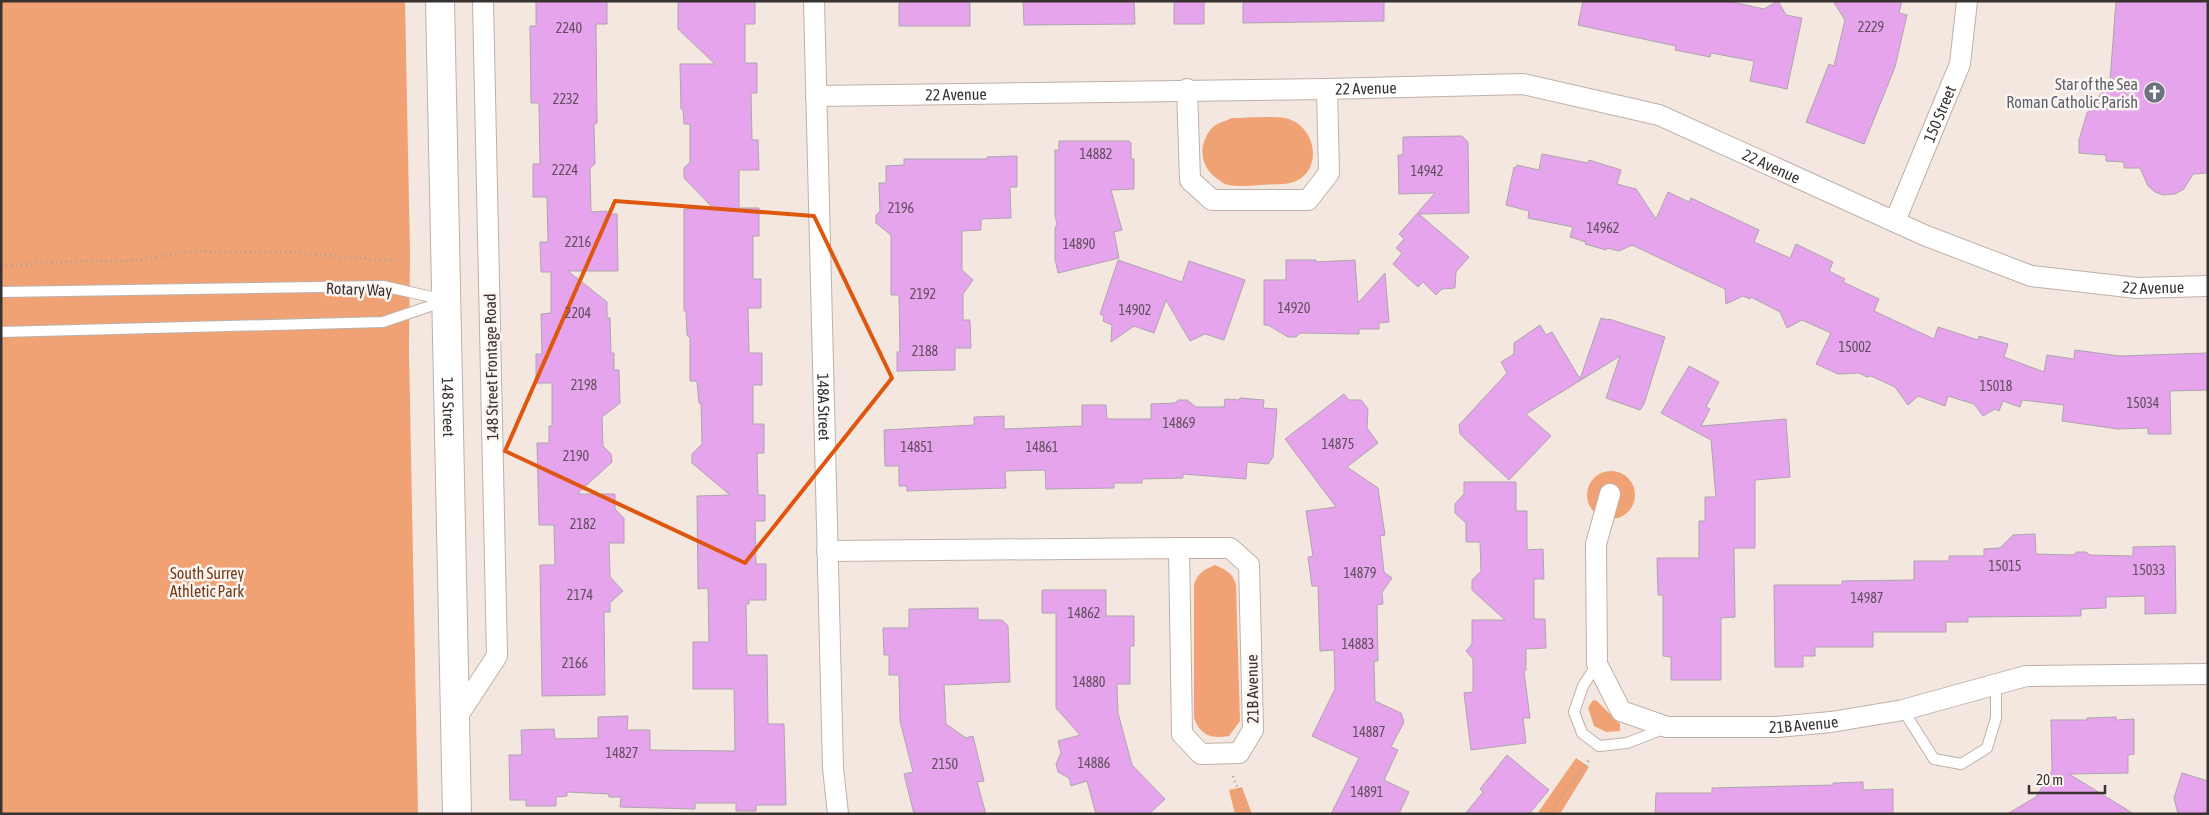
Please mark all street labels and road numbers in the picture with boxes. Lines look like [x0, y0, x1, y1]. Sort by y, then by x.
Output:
street label: 22 Avenue [1335, 78, 1397, 98]
street label: 150 Street [1920, 82, 1959, 145]
street label: 22 Avenue [925, 85, 987, 104]
street label: 22 Avenue [1740, 145, 1803, 187]
street label: 22 Avenue [2122, 277, 2184, 297]
street label: Rotary Way [326, 279, 393, 300]
street label: 148 Street Frontage Road [481, 293, 502, 441]
street label: 148A Street [814, 373, 834, 441]
street label: 148 Street [439, 377, 458, 437]
street label: 21B Avenue [1242, 654, 1262, 724]
street label: 21B Avenue [1769, 712, 1839, 736]

